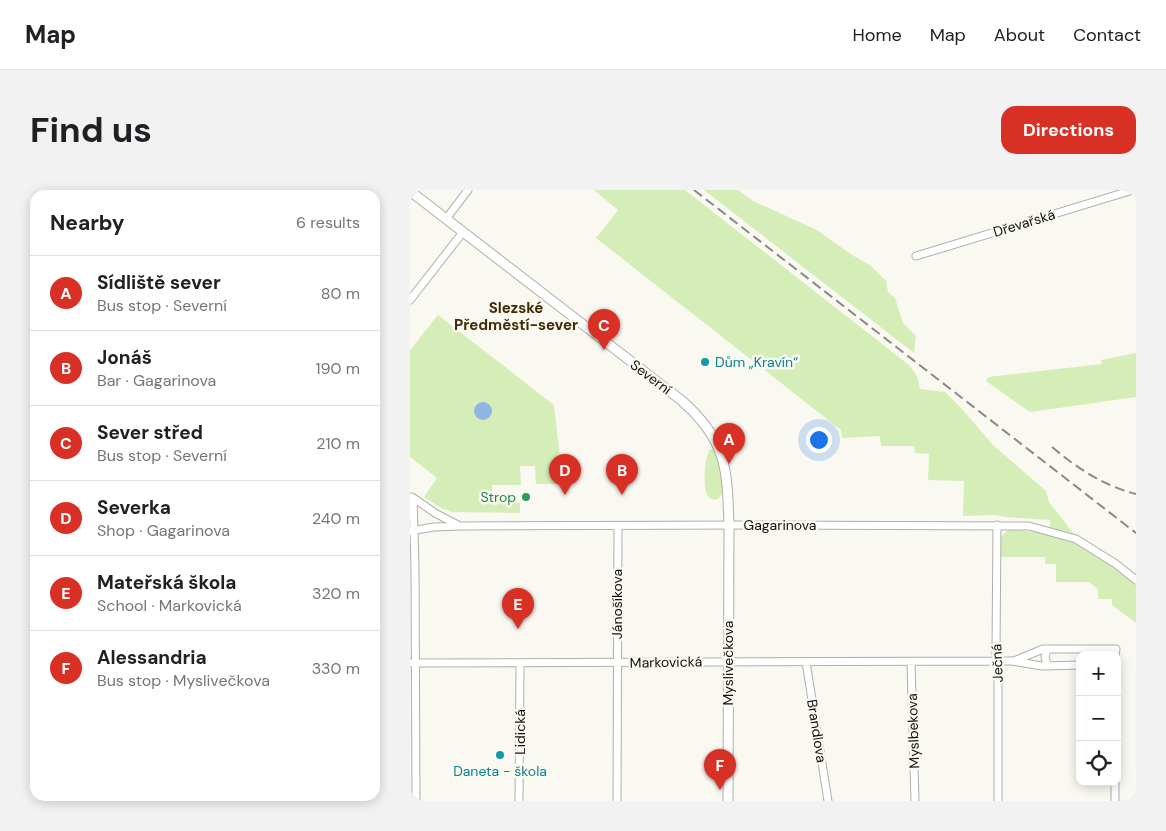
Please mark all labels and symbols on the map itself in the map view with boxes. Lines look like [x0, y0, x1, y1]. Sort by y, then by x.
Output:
street label: Dřevařská [991, 205, 1057, 241]
district label: Slezské Předměstí-sever [454, 298, 578, 335]
pin: C [588, 309, 620, 350]
place label: Dům „Kravín“ [715, 353, 798, 371]
street label: Severní [627, 356, 676, 399]
marker: Dům „Kravín“ [699, 356, 711, 368]
pin: A [713, 423, 745, 464]
your location [806, 427, 832, 453]
pin: D [549, 454, 581, 495]
pin: B [606, 454, 638, 495]
place label: Strop [480, 488, 516, 506]
marker: Strop [520, 491, 532, 503]
street label: Gagarinova [744, 516, 816, 534]
street label: Jánošíkova [608, 569, 626, 639]
pin: E [502, 588, 534, 629]
street label: Myslivečkova [719, 621, 737, 705]
street label: Ječná [987, 643, 1007, 683]
street label: Markovická [630, 652, 702, 672]
street label: Myslbekova [903, 693, 923, 769]
street label: Brandlova [803, 698, 831, 764]
street label: Lidická [511, 709, 529, 755]
marker: Daneta - škola [494, 749, 506, 761]
pin: F [704, 749, 736, 790]
place label: Daneta - škola [453, 762, 547, 780]

